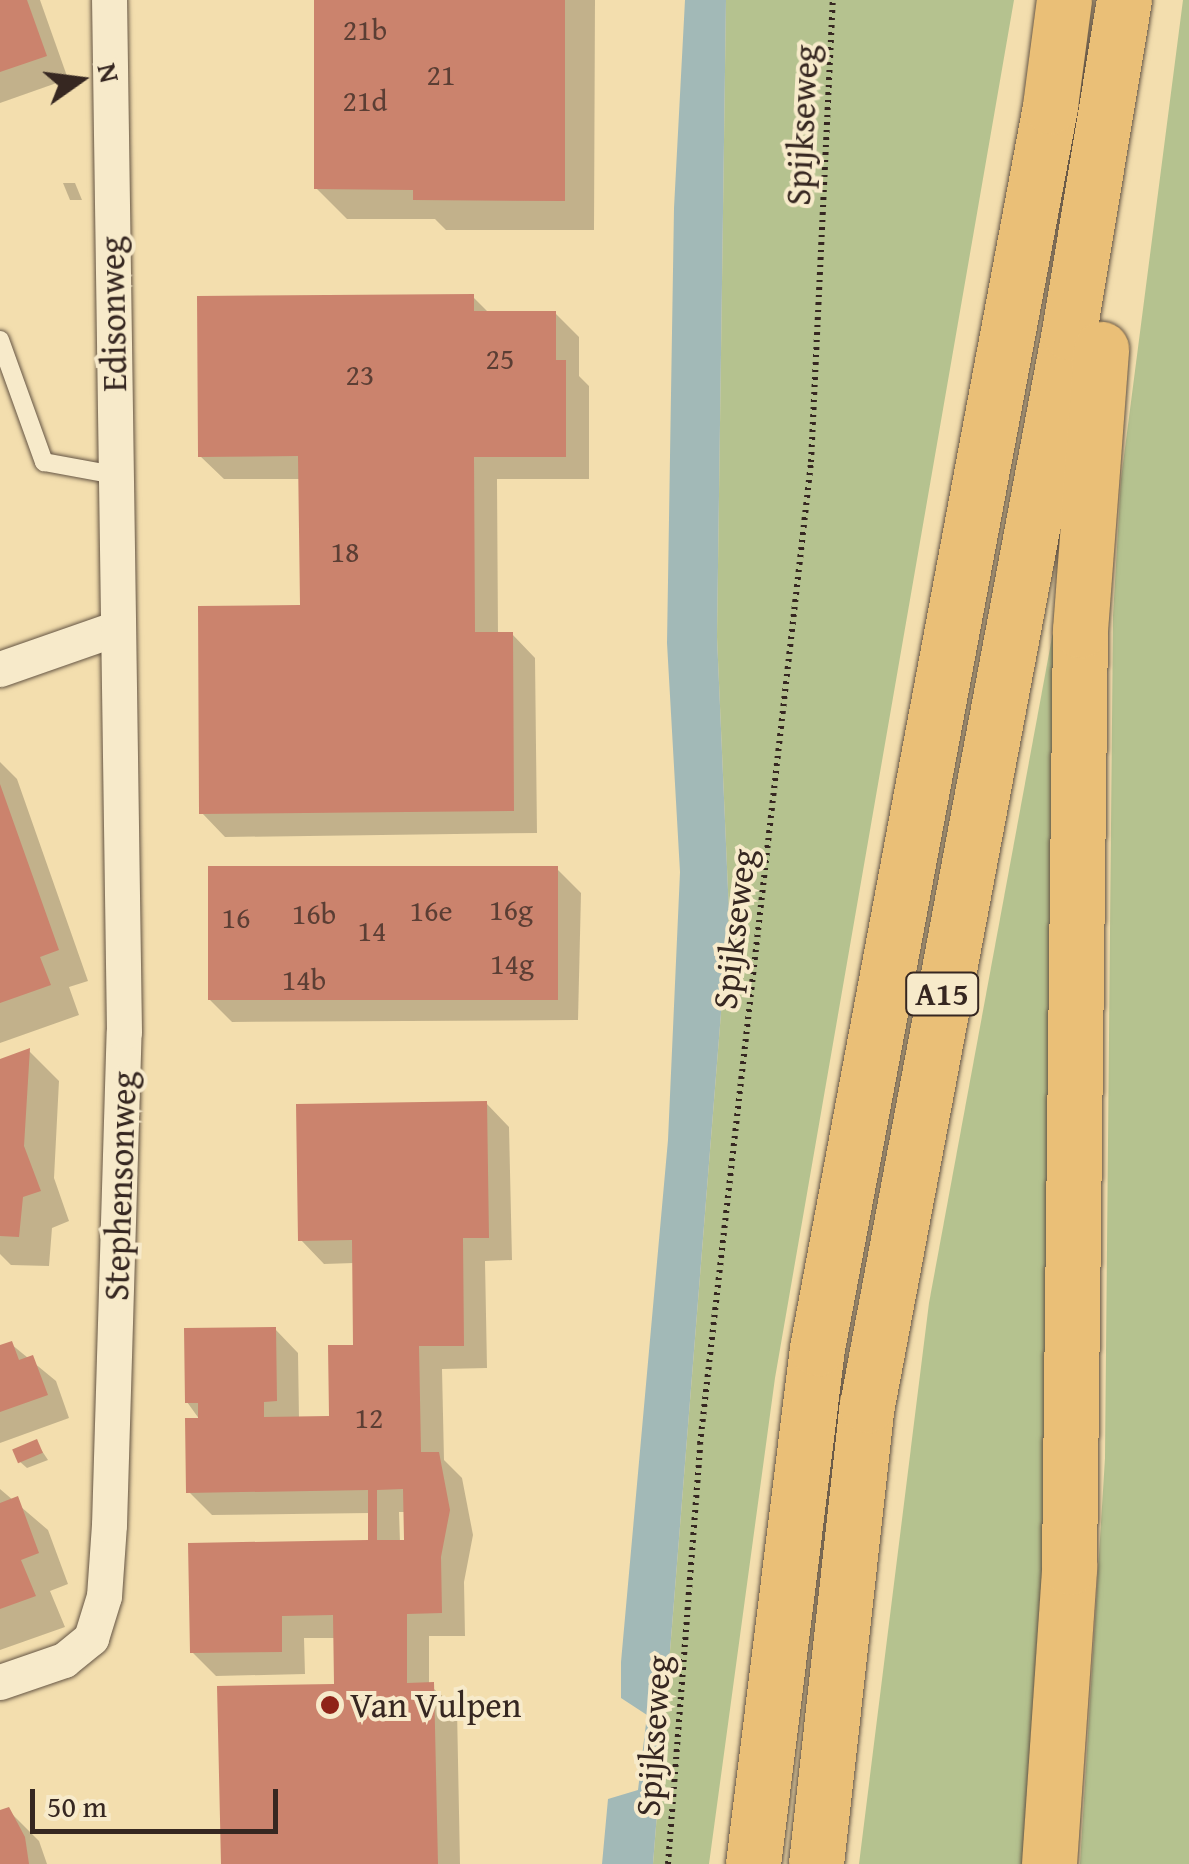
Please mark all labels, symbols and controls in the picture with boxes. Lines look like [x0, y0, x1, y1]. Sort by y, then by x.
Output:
house number: 21b [343, 11, 387, 47]
north arrow [30, 30, 130, 130]
street label: Spijkseweg [777, 43, 827, 207]
house number: 21 [427, 56, 455, 92]
text: N [87, 59, 132, 87]
house number: 21d [343, 82, 387, 118]
street label: Edisonweg [91, 236, 135, 392]
house number: 25 [486, 340, 514, 376]
house number: 23 [346, 356, 374, 392]
house number: 18 [331, 533, 359, 569]
street label: Spijkseweg [703, 846, 765, 1012]
house number: 16g [489, 891, 533, 927]
house number: 16e [410, 892, 452, 928]
house number: 16b [292, 895, 336, 931]
house number: 16 [222, 899, 250, 935]
house number: 14 [358, 912, 386, 948]
house number: 14g [490, 945, 534, 981]
house number: 14b [282, 961, 326, 997]
road number: A15 [904, 967, 980, 1021]
street label: Stephensonweg [95, 1070, 145, 1302]
house number: 12 [355, 1399, 383, 1435]
street label: Spijkseweg [626, 1654, 680, 1818]
place label: Van Vulpen [350, 1684, 521, 1726]
marker: Van Vulpen [319, 1694, 341, 1716]
scale bar [35, 1769, 282, 1831]
text: 50 m [47, 1784, 107, 1828]

